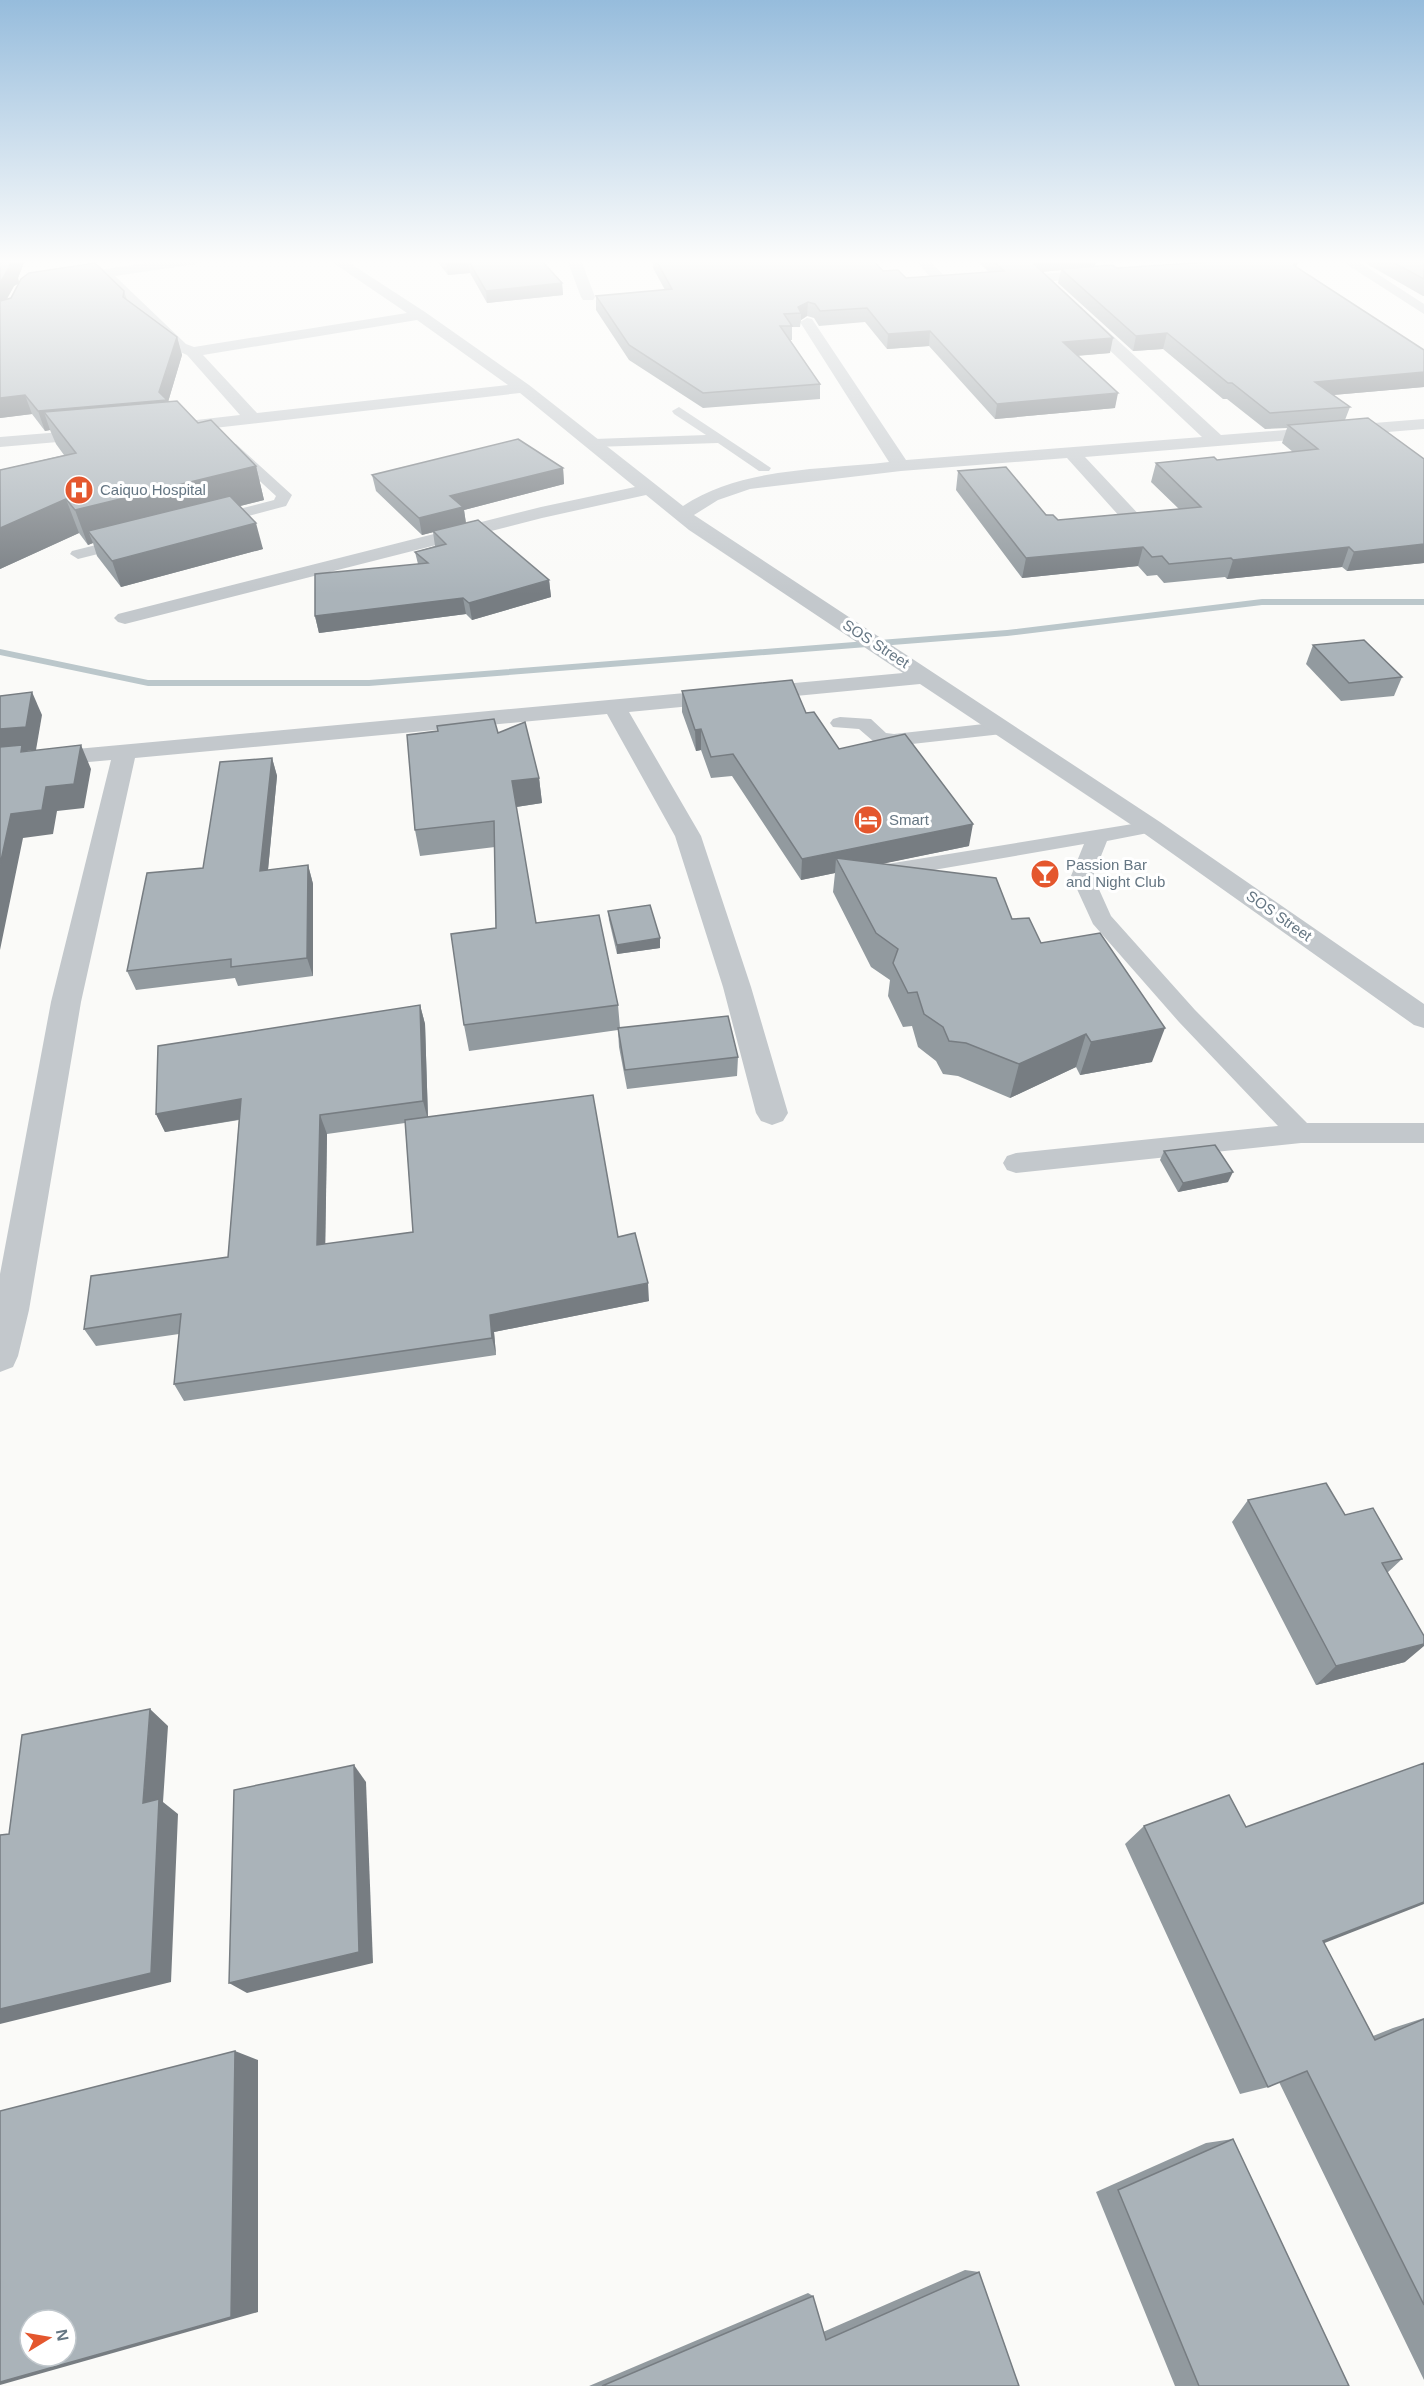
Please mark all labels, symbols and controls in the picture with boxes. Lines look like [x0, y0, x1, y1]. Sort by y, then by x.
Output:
hospital icon: Caiquo Hospital [63, 474, 95, 506]
place label: Caiquo Hospital [100, 481, 206, 498]
street label: SOS Street [840, 616, 913, 672]
hotel icon: Smart [852, 804, 884, 836]
place label: Smart [889, 811, 930, 828]
place label: Passion Bar and Night Club [1066, 856, 1165, 890]
bar icon: Passion Bar and Night Club [1029, 858, 1061, 890]
street label: SOS Street [1243, 887, 1316, 945]
north arrow [18, 2308, 78, 2368]
text: N [53, 2328, 72, 2343]

